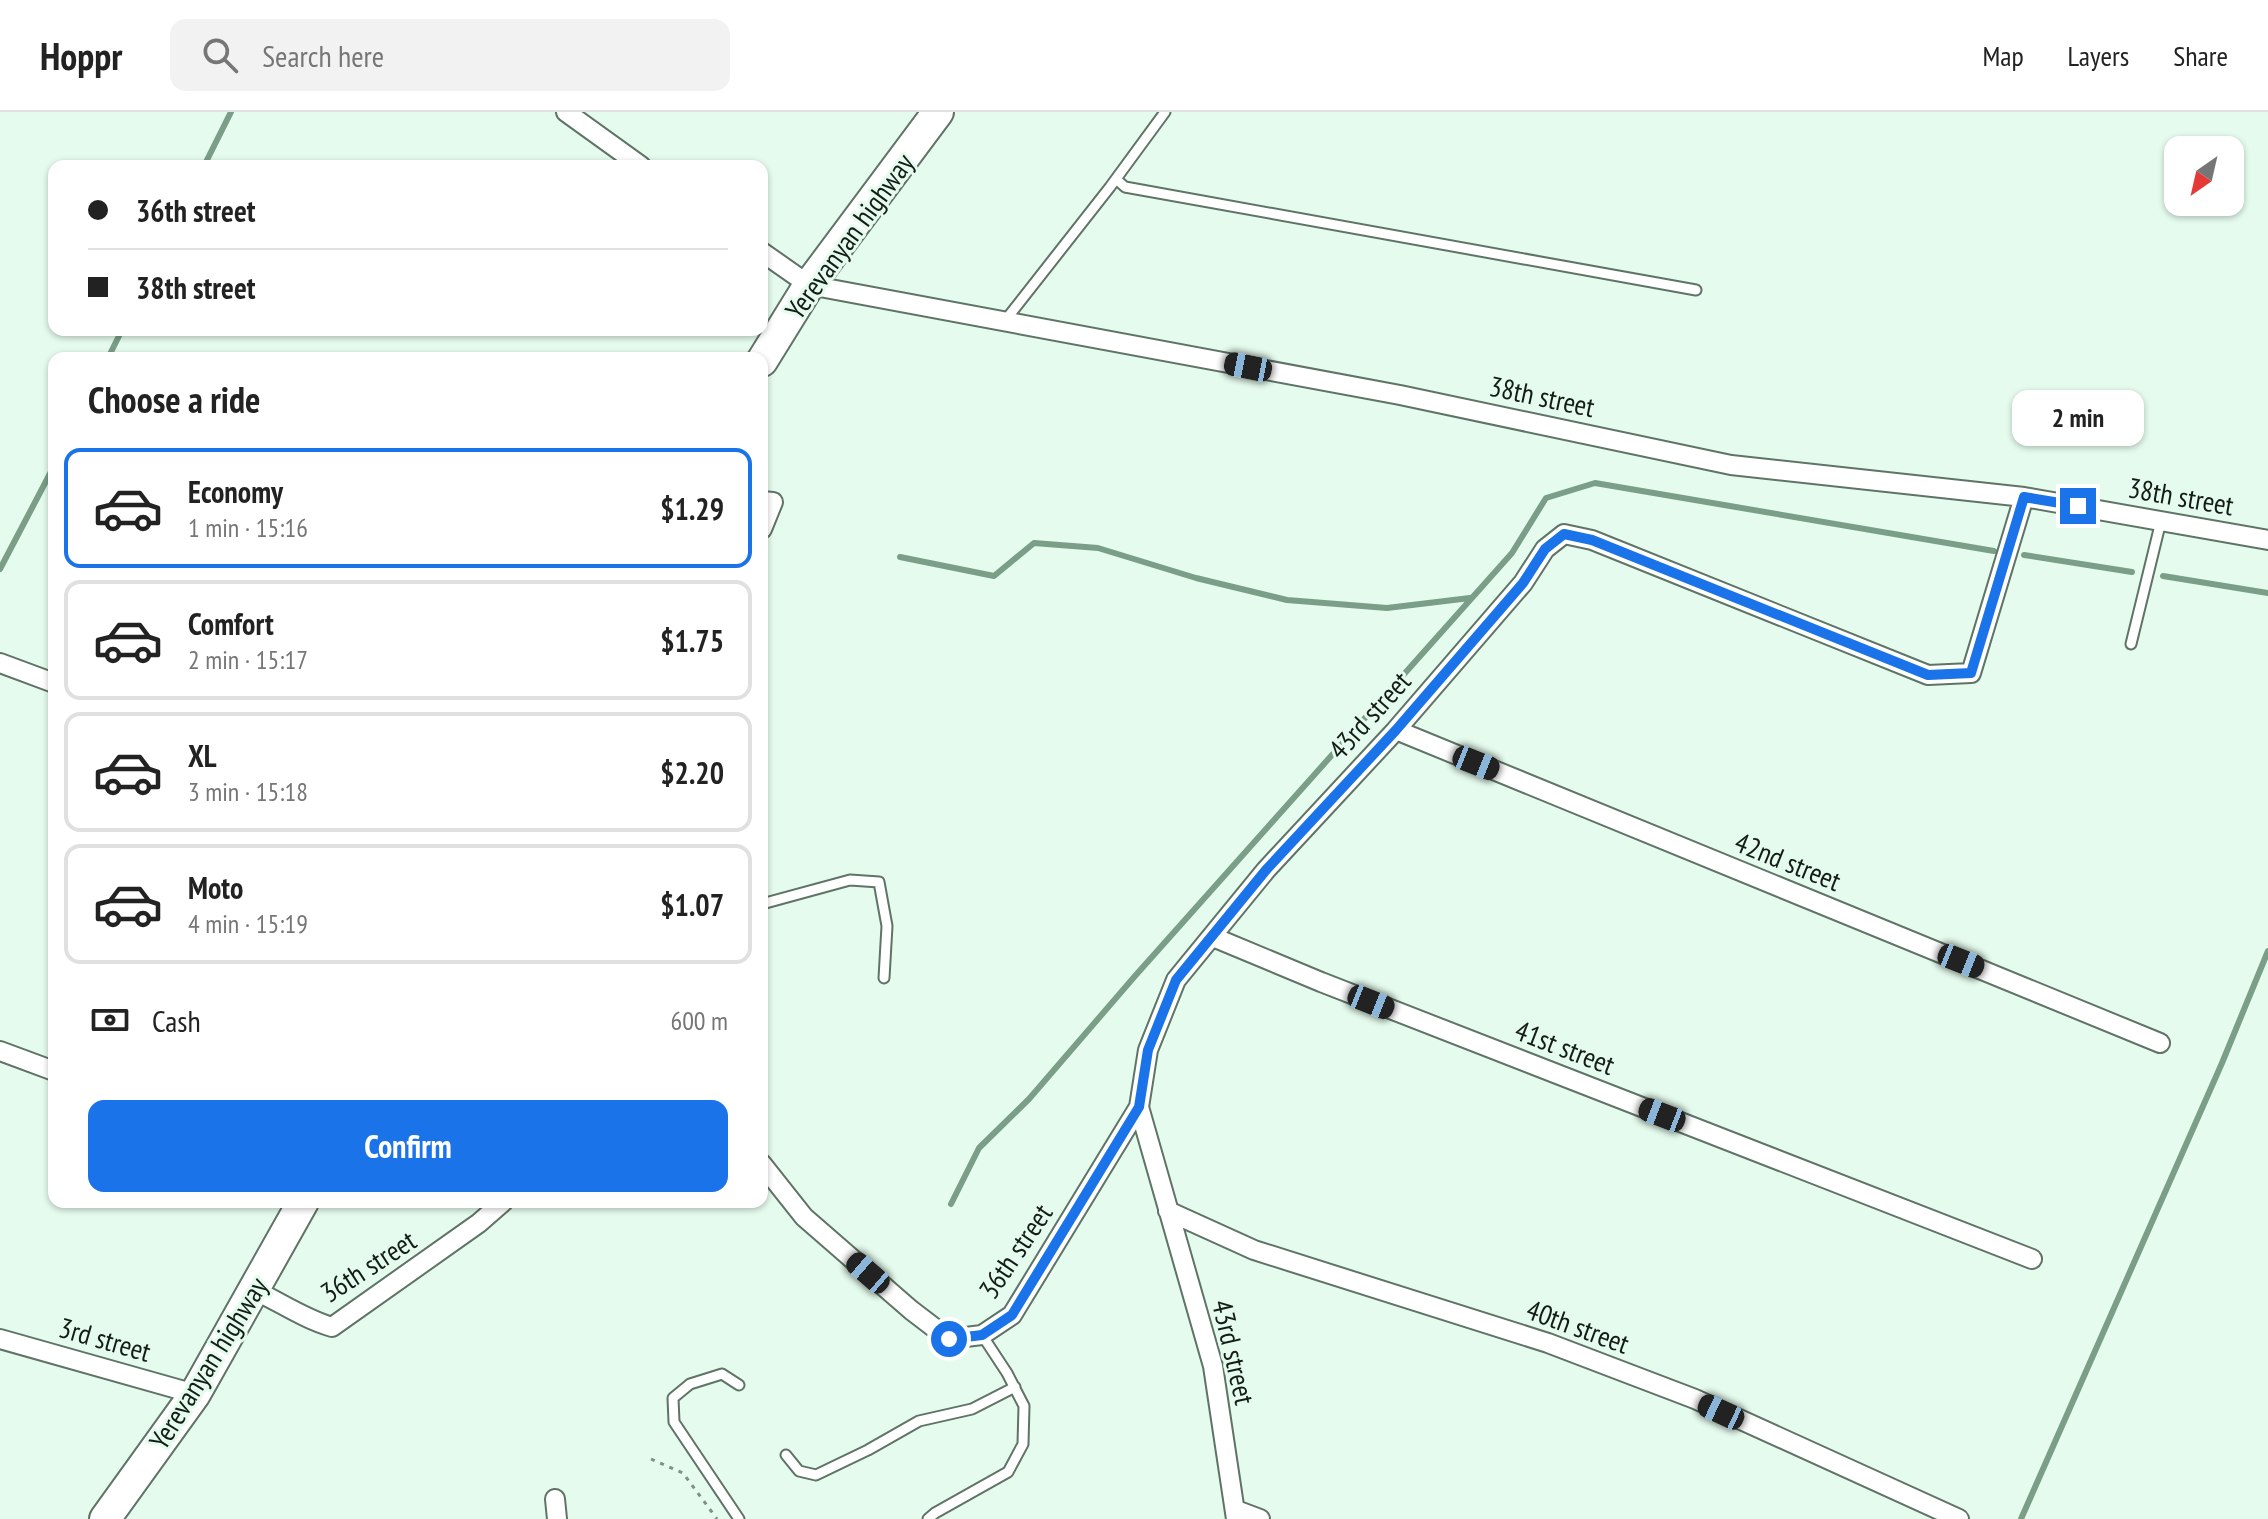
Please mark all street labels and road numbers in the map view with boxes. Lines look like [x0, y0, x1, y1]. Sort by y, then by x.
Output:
street label: Yerevanyan highway [776, 145, 922, 326]
street label: 38th street [1486, 367, 1598, 425]
street label: 38th street [2125, 469, 2237, 524]
street label: 43rd street [1320, 663, 1419, 767]
street label: 42nd street [1730, 823, 1847, 899]
street label: 41st street [1510, 1011, 1620, 1083]
street label: 36th street [970, 1196, 1060, 1306]
street label: 36th street [313, 1221, 423, 1311]
street label: Yerevanyan highway [140, 1270, 276, 1456]
street label: 40th street [1522, 1290, 1635, 1362]
street label: 43rd street [1204, 1296, 1264, 1408]
street label: 3rd street [55, 1308, 155, 1370]

